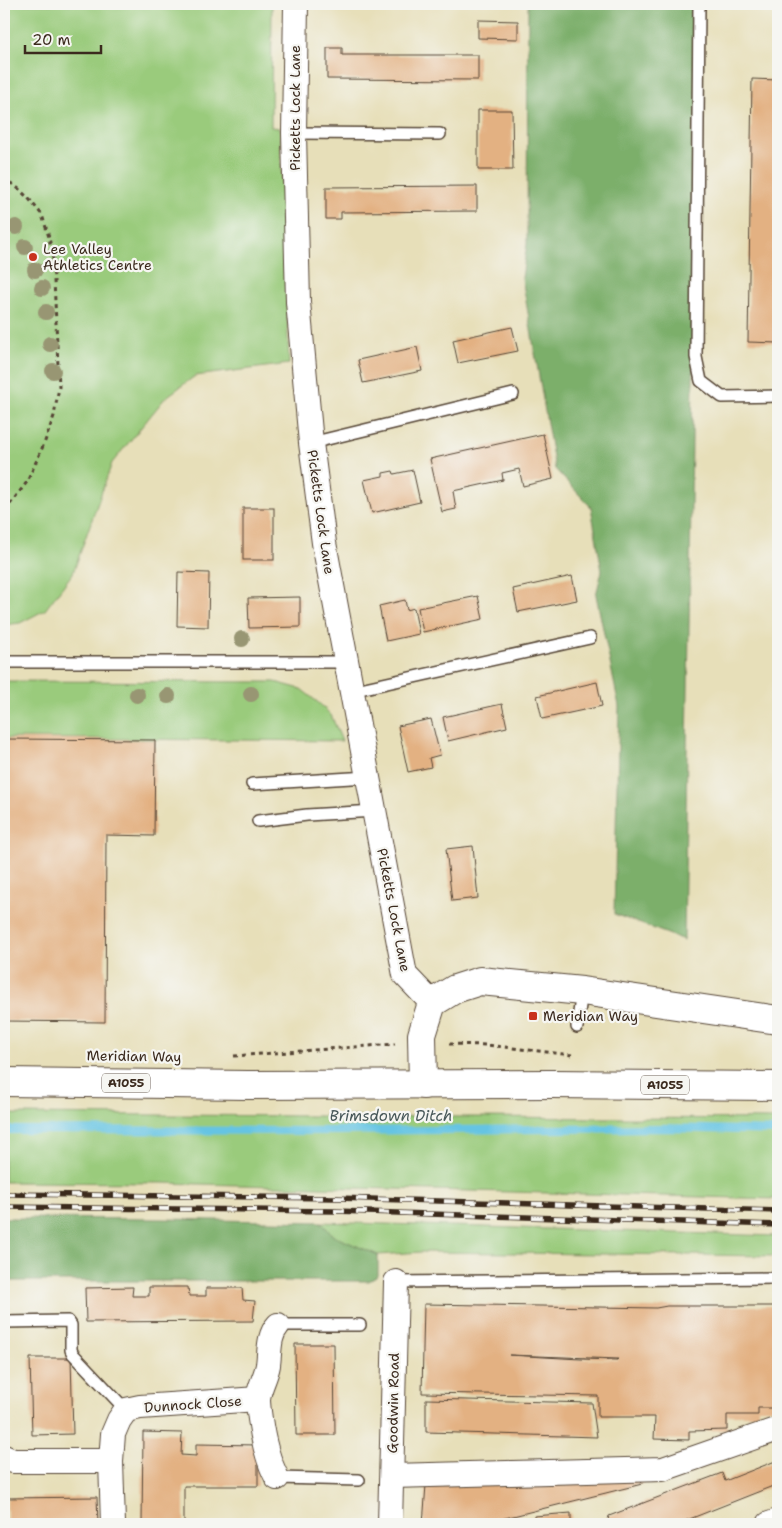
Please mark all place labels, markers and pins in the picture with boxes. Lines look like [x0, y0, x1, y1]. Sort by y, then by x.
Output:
place label: Lee Valley Athletics Centre [43, 240, 152, 274]
marker: Lee Valley Athletics Centre [27, 251, 39, 263]
place label: Meridian Way [543, 1007, 638, 1025]
marker: Meridian Way [527, 1010, 539, 1022]

